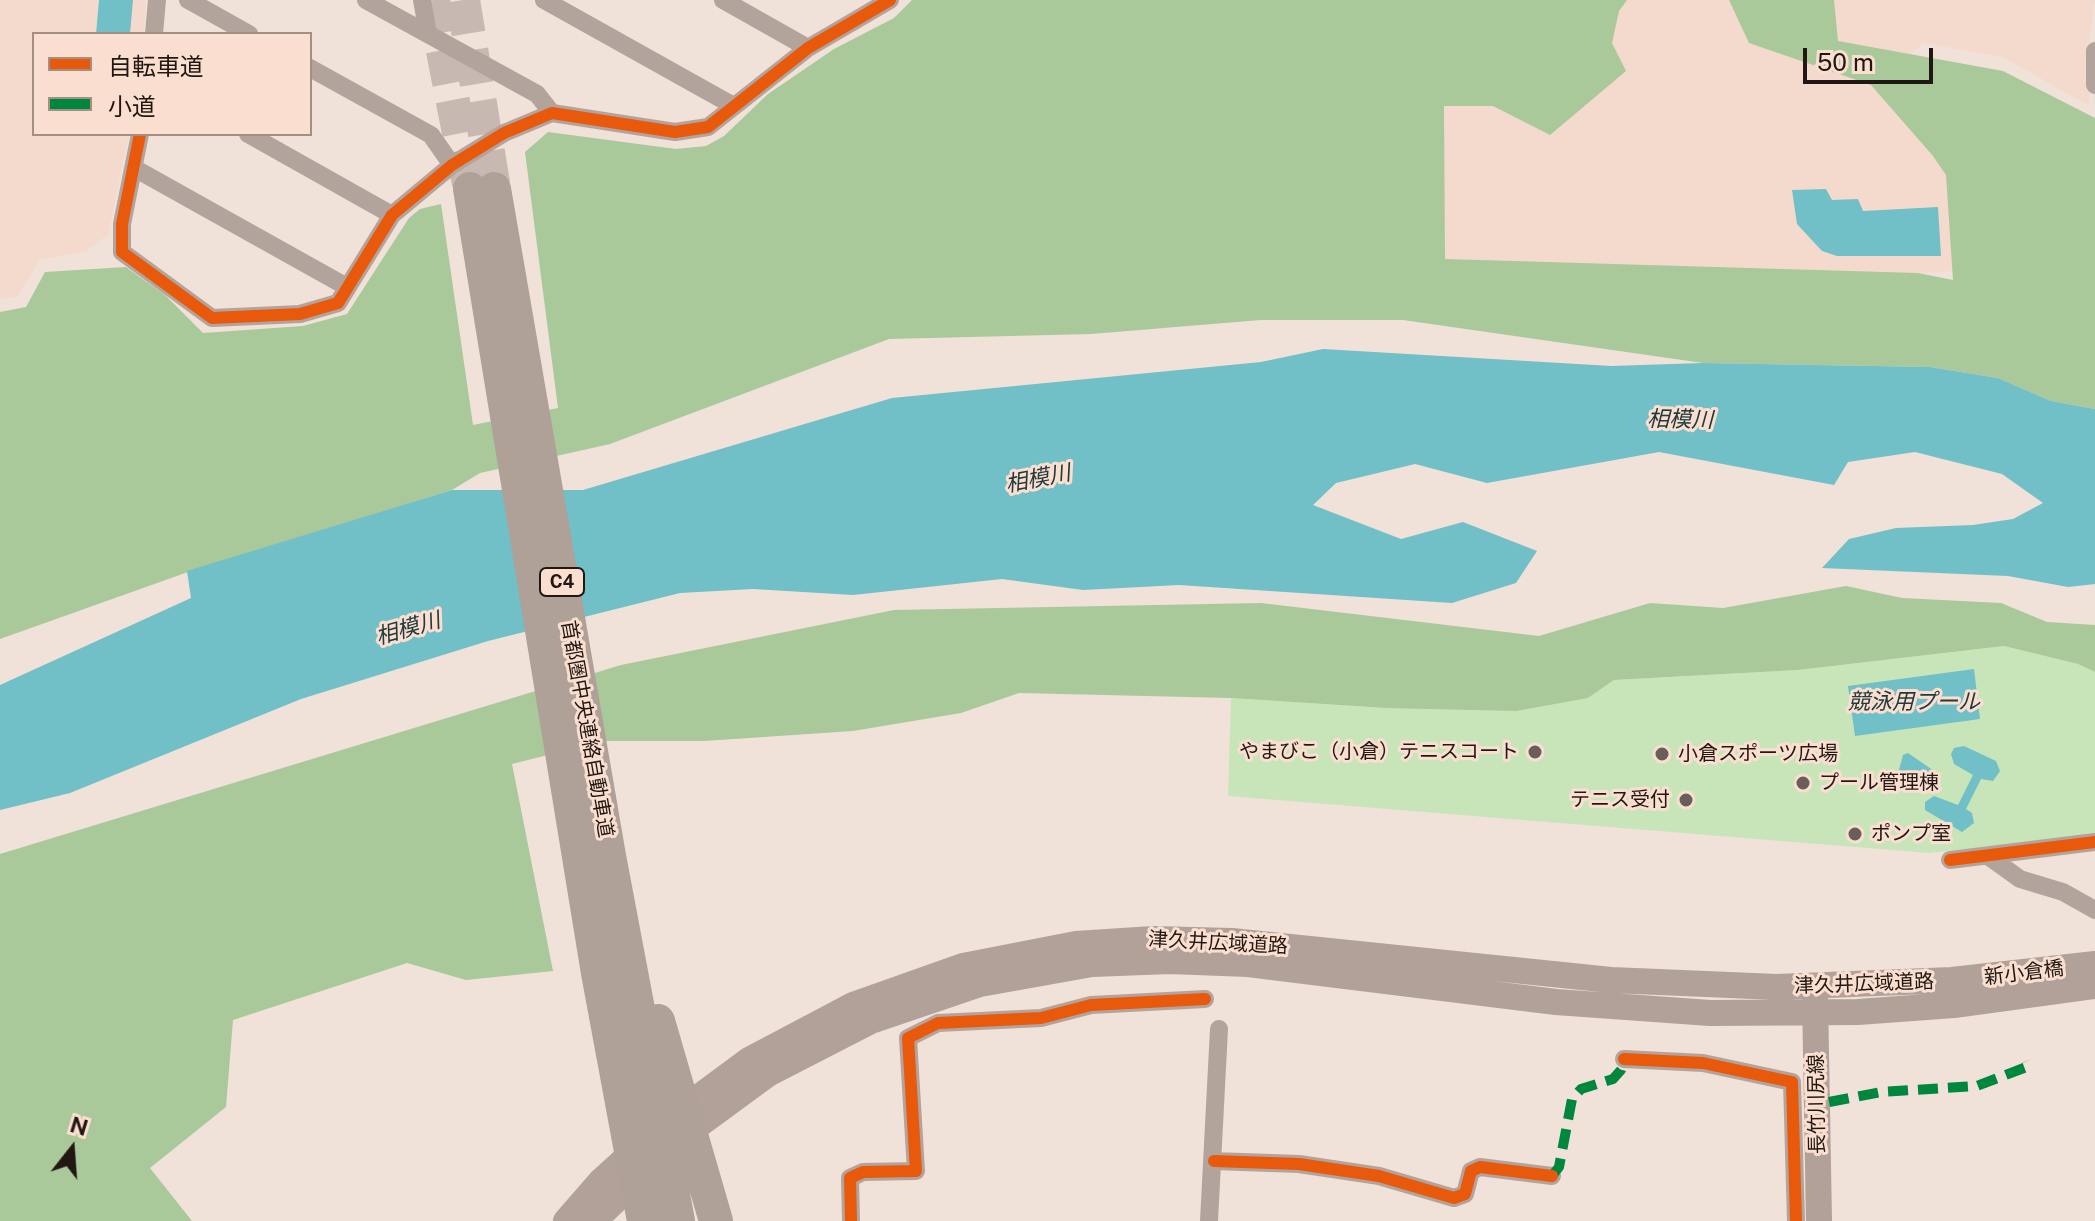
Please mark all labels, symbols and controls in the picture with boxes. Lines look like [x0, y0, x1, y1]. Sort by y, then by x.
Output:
legend [32, 32, 312, 136]
scale bar [1807, 32, 1937, 82]
text: 50 m [1817, 48, 1874, 76]
text: 自転車道 [108, 52, 204, 80]
text: 小道 [108, 92, 156, 120]
water label: 相模川 [1647, 406, 1713, 434]
water label: 相模川 [1003, 460, 1073, 498]
road number: C4 [540, 568, 584, 596]
water label: 相模川 [373, 607, 443, 651]
street label: 首都圏中央連絡自動車道 [556, 619, 618, 839]
water label: 競泳用プール [1848, 689, 1980, 715]
place label: やまびこ（小倉）テニスコート [1239, 740, 1519, 764]
place label: 小倉スポーツ広場 [1678, 742, 1838, 766]
marker: やまびこ（小倉）テニスコート [1526, 743, 1544, 761]
marker: 小倉スポーツ広場 [1653, 745, 1671, 763]
place label: プール管理棟 [1819, 771, 1939, 795]
marker: プール管理棟 [1794, 774, 1812, 792]
place label: テニス受付 [1570, 788, 1670, 812]
marker: テニス受付 [1677, 791, 1695, 809]
place label: ポンプ室 [1871, 822, 1951, 846]
marker: ポンプ室 [1846, 825, 1864, 843]
street label: 津久井広域道路 [1147, 927, 1289, 959]
street label: 新小倉橋 [1983, 956, 2065, 990]
street label: 津久井広域道路 [1794, 970, 1934, 998]
street label: 長竹川尻線 [1804, 1054, 1830, 1154]
north arrow [32, 1109, 112, 1189]
text: N [67, 1111, 91, 1141]

